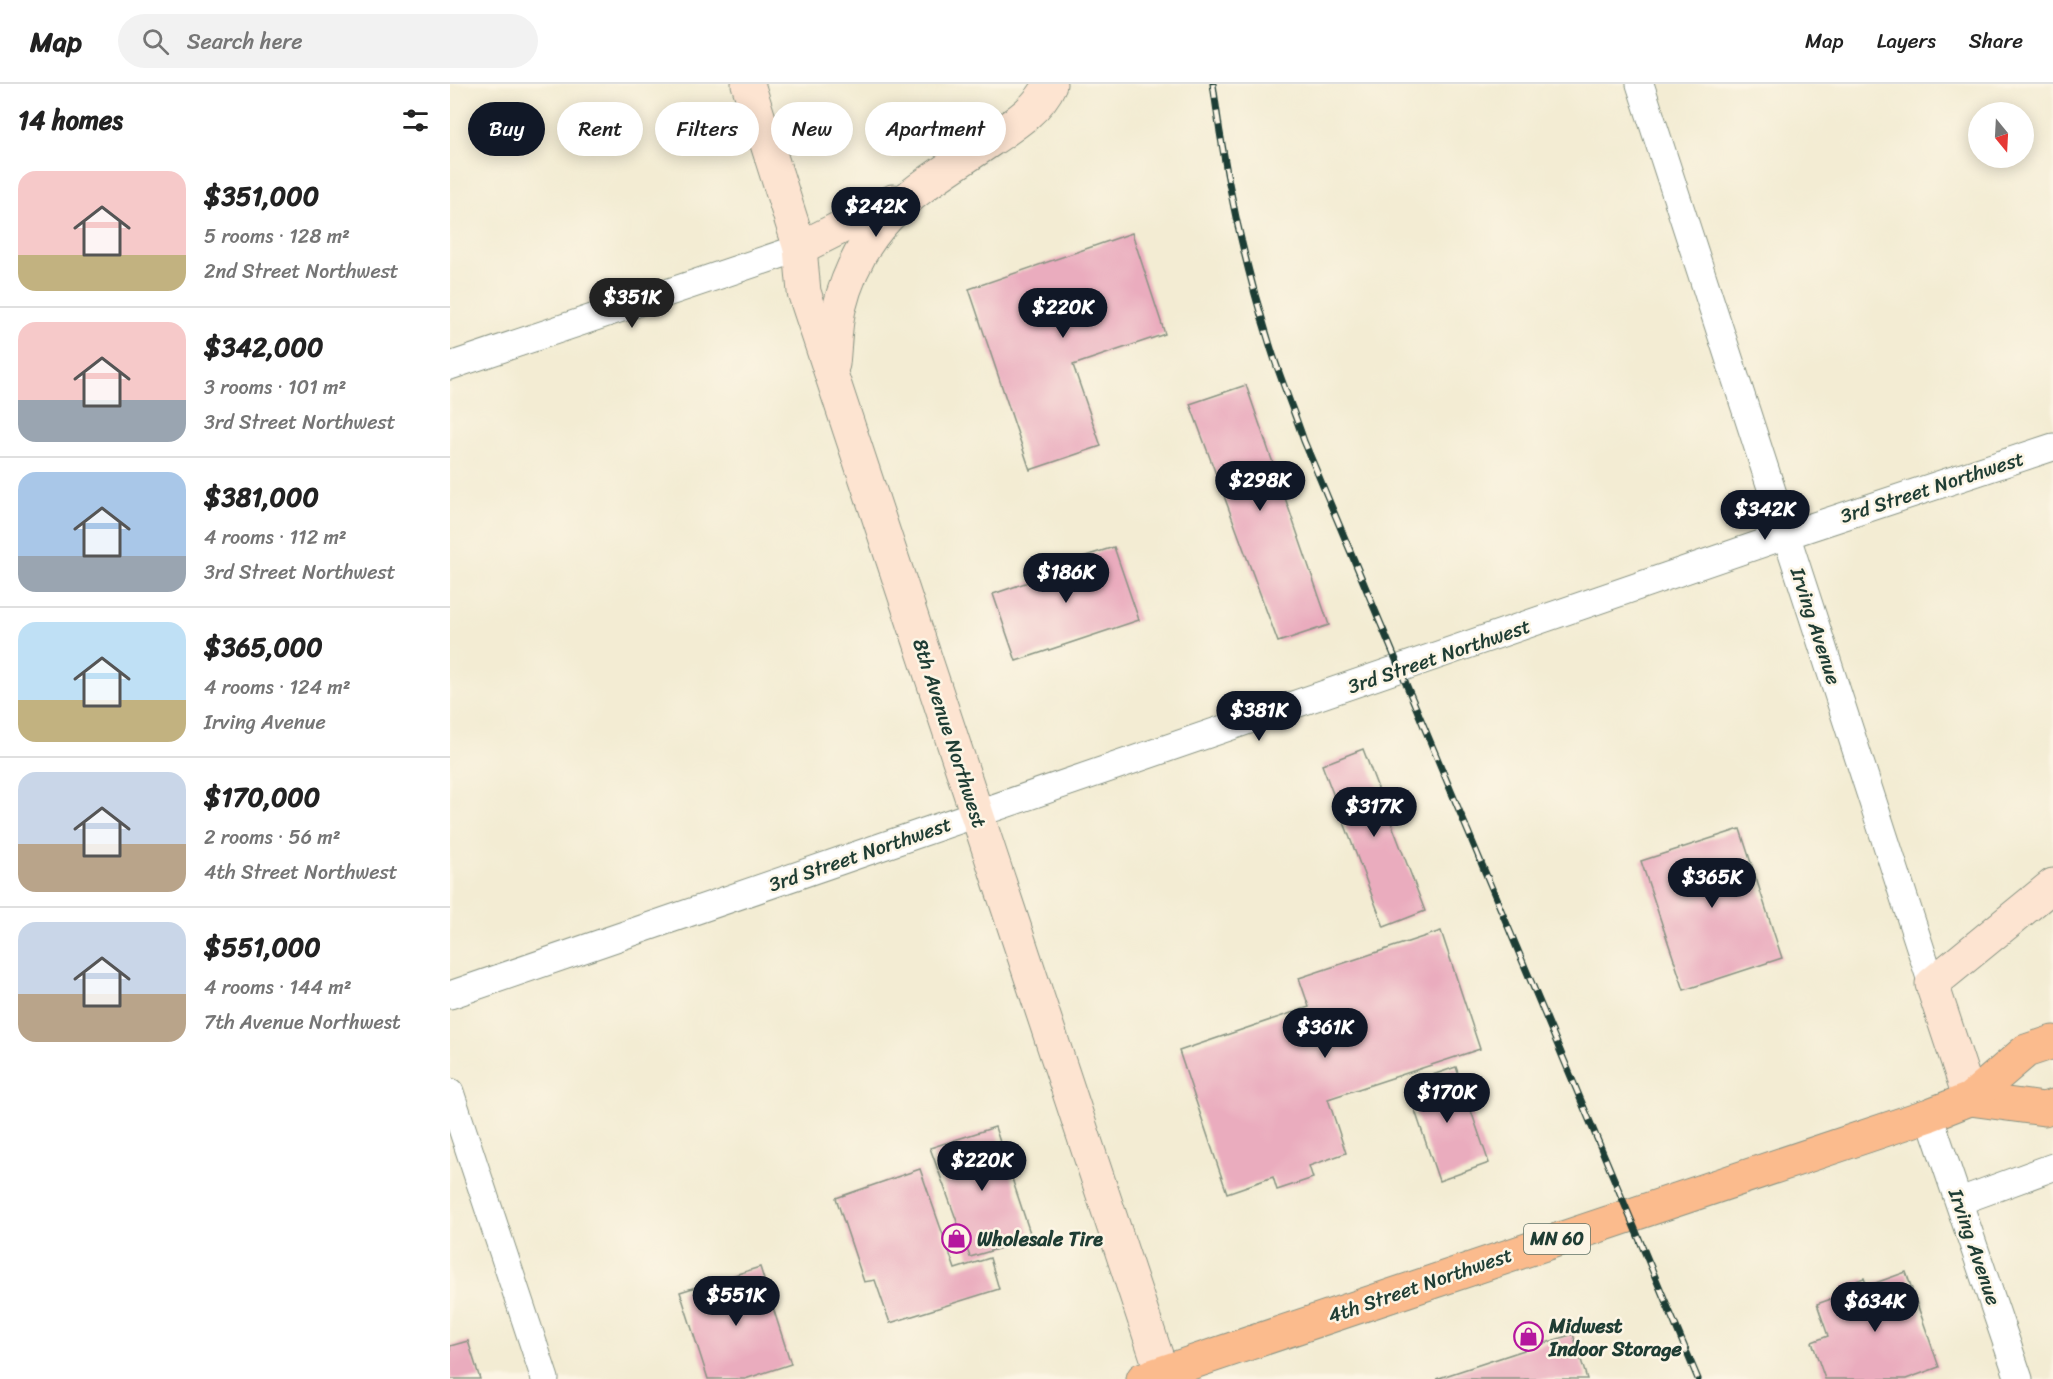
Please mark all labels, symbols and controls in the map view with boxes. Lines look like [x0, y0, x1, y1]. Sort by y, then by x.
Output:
search box [118, 14, 538, 68]
text: Map [30, 17, 82, 66]
text: Search here [187, 22, 303, 61]
text: Map [1805, 22, 1844, 60]
text: Layers [1877, 22, 1936, 60]
text: Share [1969, 22, 2023, 60]
icon: search [139, 25, 172, 58]
text: 14 homes [18, 97, 123, 143]
chip: Buy [468, 102, 545, 156]
chip: Rent [557, 102, 643, 156]
chip: Filters [655, 102, 759, 156]
chip: New [771, 102, 853, 156]
chip: Apartment [865, 102, 1006, 156]
north arrow [1968, 102, 2034, 168]
map controls [1968, 102, 2034, 168]
icon: filters [399, 104, 432, 137]
text: $351,000 [204, 173, 319, 219]
pin: $242K [834, 187, 918, 238]
text: $242K [845, 189, 907, 224]
icon: home [66, 195, 138, 267]
text: 5 rooms · 128 m² [204, 219, 350, 254]
text: 2nd Street Northwest [204, 254, 399, 289]
pin: $351K [590, 278, 674, 329]
text: $351K [603, 280, 661, 315]
pin: $220K [1021, 288, 1105, 339]
text: $220K [1032, 290, 1094, 325]
text: $342,000 [204, 324, 323, 370]
icon: home [66, 346, 138, 418]
text: 3 rooms · 101 m² [204, 370, 346, 405]
text: 3rd Street Northwest [204, 405, 395, 440]
street label: 3rd Street Northwest [1836, 441, 2029, 534]
pin: $298K [1218, 461, 1302, 512]
text: $298K [1229, 463, 1291, 498]
text: $381,000 [204, 474, 319, 520]
pin: $342K [1723, 490, 1807, 541]
text: $342K [1735, 492, 1795, 527]
icon: home [66, 496, 138, 568]
text: 4 rooms · 112 m² [204, 520, 347, 555]
pin: $186K [1024, 553, 1108, 604]
text: 3rd Street Northwest [204, 555, 395, 590]
text: $186K [1037, 555, 1095, 590]
street label: Irving Avenue [1780, 562, 1851, 689]
street label: 3rd Street Northwest [1343, 609, 1536, 704]
text: $365,000 [204, 624, 323, 670]
street label: 8th Avenue Northwest [902, 634, 997, 833]
icon: home [66, 646, 138, 718]
text: 4 rooms · 124 m² [204, 670, 351, 705]
pin: $381K [1217, 691, 1301, 742]
text: $381K [1230, 693, 1288, 728]
text: Irving Avenue [204, 705, 326, 740]
text: $170,000 [204, 774, 320, 820]
pin: $317K [1332, 787, 1416, 838]
text: $317K [1346, 789, 1402, 824]
icon: home [66, 796, 138, 868]
street label: 3rd Street Northwest [764, 807, 957, 902]
text: 2 rooms · 56 m² [204, 820, 341, 855]
text: 4th Street Northwest [204, 855, 397, 890]
pin: $365K [1670, 858, 1754, 909]
text: $365K [1682, 860, 1742, 895]
text: $551,000 [204, 924, 321, 970]
icon: home [66, 946, 138, 1018]
text: 4 rooms · 144 m² [204, 970, 352, 1005]
text: 7th Avenue Northwest [204, 1005, 401, 1040]
pin: $361K [1283, 1008, 1367, 1059]
text: $361K [1297, 1010, 1353, 1045]
pin: $170K [1405, 1073, 1489, 1124]
text: $170K [1418, 1075, 1476, 1110]
pin: $220K [940, 1141, 1024, 1192]
text: $220K [951, 1143, 1013, 1178]
street label: Irving Avenue [1938, 1183, 2011, 1310]
place label: Wholesale Tire [977, 1222, 1103, 1257]
shop icon: Wholesale Tire [940, 1223, 972, 1255]
road number: MN 60 [1524, 1224, 1590, 1254]
street label: 4th Street Northwest [1323, 1237, 1518, 1334]
pin: $551K [694, 1276, 778, 1327]
text: $551K [707, 1278, 765, 1313]
pin: $634K [1833, 1282, 1917, 1333]
text: $634K [1845, 1284, 1905, 1319]
place label: Midwest Indoor Storage [1548, 1309, 1682, 1367]
shop icon: Midwest Indoor Storage [1512, 1321, 1544, 1353]

